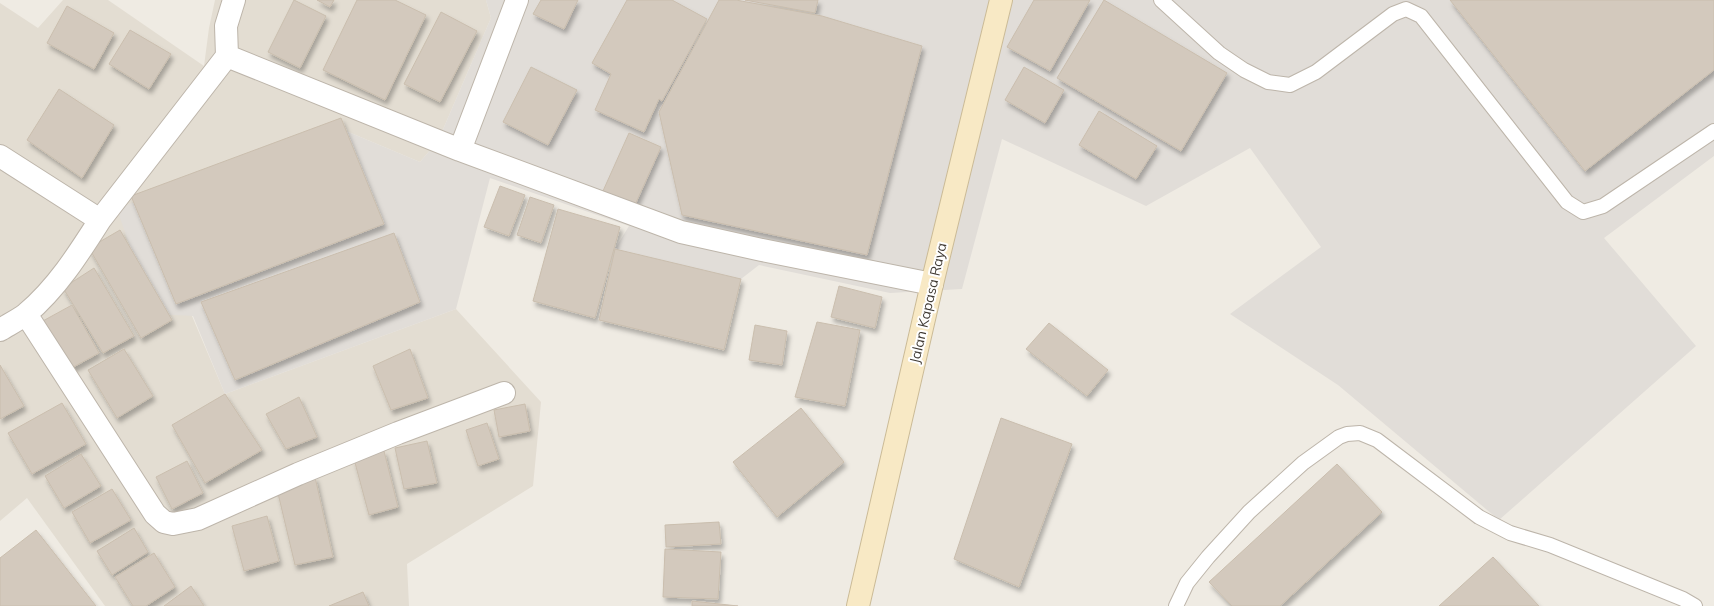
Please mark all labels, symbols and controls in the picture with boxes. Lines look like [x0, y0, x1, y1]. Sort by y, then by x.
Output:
street label: Jalan Kapasa Raya [905, 241, 951, 365]

